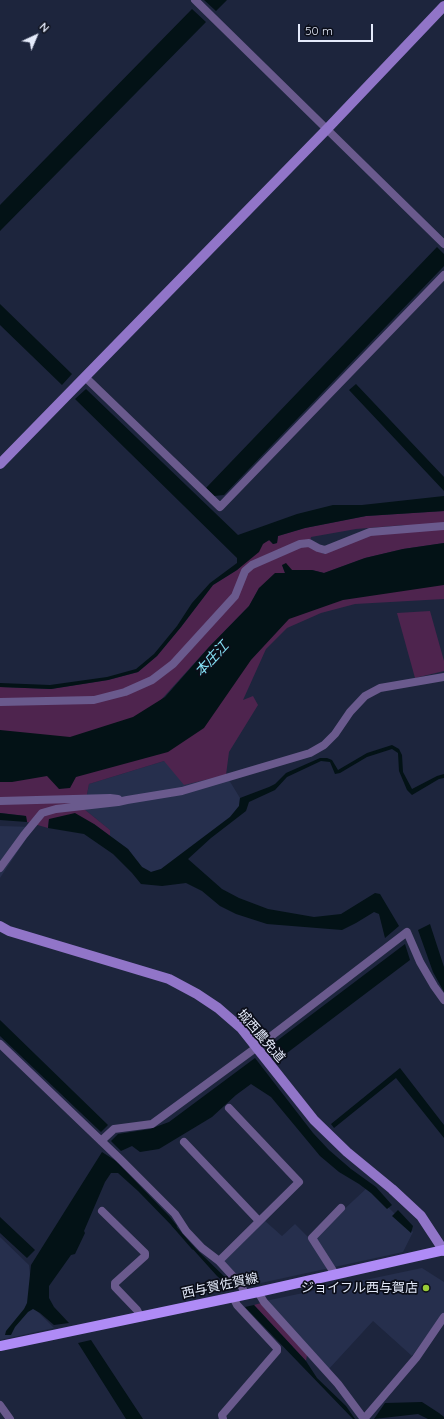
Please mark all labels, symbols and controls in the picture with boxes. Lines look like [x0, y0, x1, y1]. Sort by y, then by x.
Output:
north arrow [16, 16, 56, 56]
scale bar [300, 16, 375, 42]
text: N [37, 20, 52, 35]
text: 50 m [305, 23, 333, 38]
water label: 本庄江 [192, 638, 232, 680]
street label: 城西農免道 [234, 1006, 288, 1066]
street label: 西与賀佐賀線 [180, 1270, 260, 1302]
place label: ジョイフル西与賀店 [301, 1280, 418, 1296]
marker: ジョイフル西与賀店 [421, 1283, 431, 1293]

